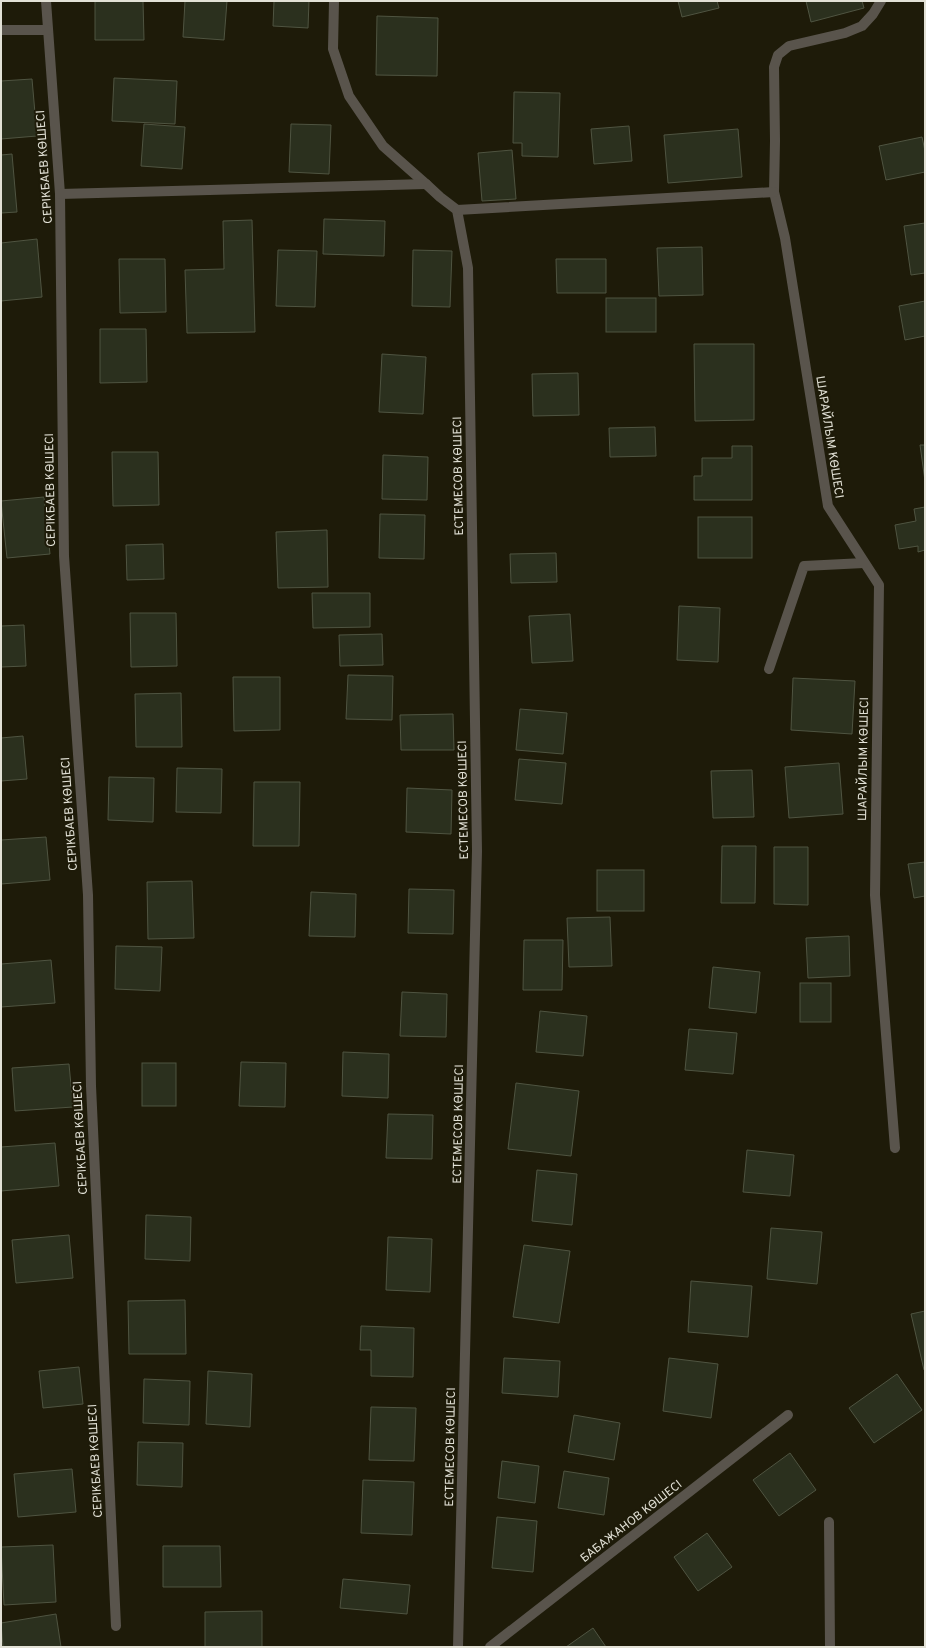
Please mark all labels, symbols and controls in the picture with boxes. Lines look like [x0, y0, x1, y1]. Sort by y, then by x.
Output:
street label: СЕРІКБАЕВ КӨШЕСІ [33, 110, 57, 224]
street label: ШАРАЙЛЫМ КӨШЕСІ [811, 375, 847, 500]
street label: ЕСТЕМЕСОВ КӨШЕСІ [450, 416, 468, 536]
street label: СЕРІКБАЕВ КӨШЕСІ [42, 433, 60, 547]
street label: ШАРАЙЛЫМ КӨШЕСІ [855, 697, 873, 821]
street label: ЕСТЕМЕСОВ КӨШЕСІ [455, 740, 473, 860]
street label: СЕРІКБАЕВ КӨШЕСІ [58, 757, 82, 871]
street label: ЕСТЕМЕСОВ КӨШЕСІ [450, 1064, 468, 1184]
street label: СЕРІКБАЕВ КӨШЕСІ [70, 1081, 92, 1195]
street label: ЕСТЕМЕСОВ КӨШЕСІ [442, 1387, 460, 1507]
street label: СЕРІКБАЕВ КӨШЕСІ [85, 1404, 107, 1518]
street label: БАБАЖАНОВ КӨШЕСІ [577, 1477, 686, 1567]

